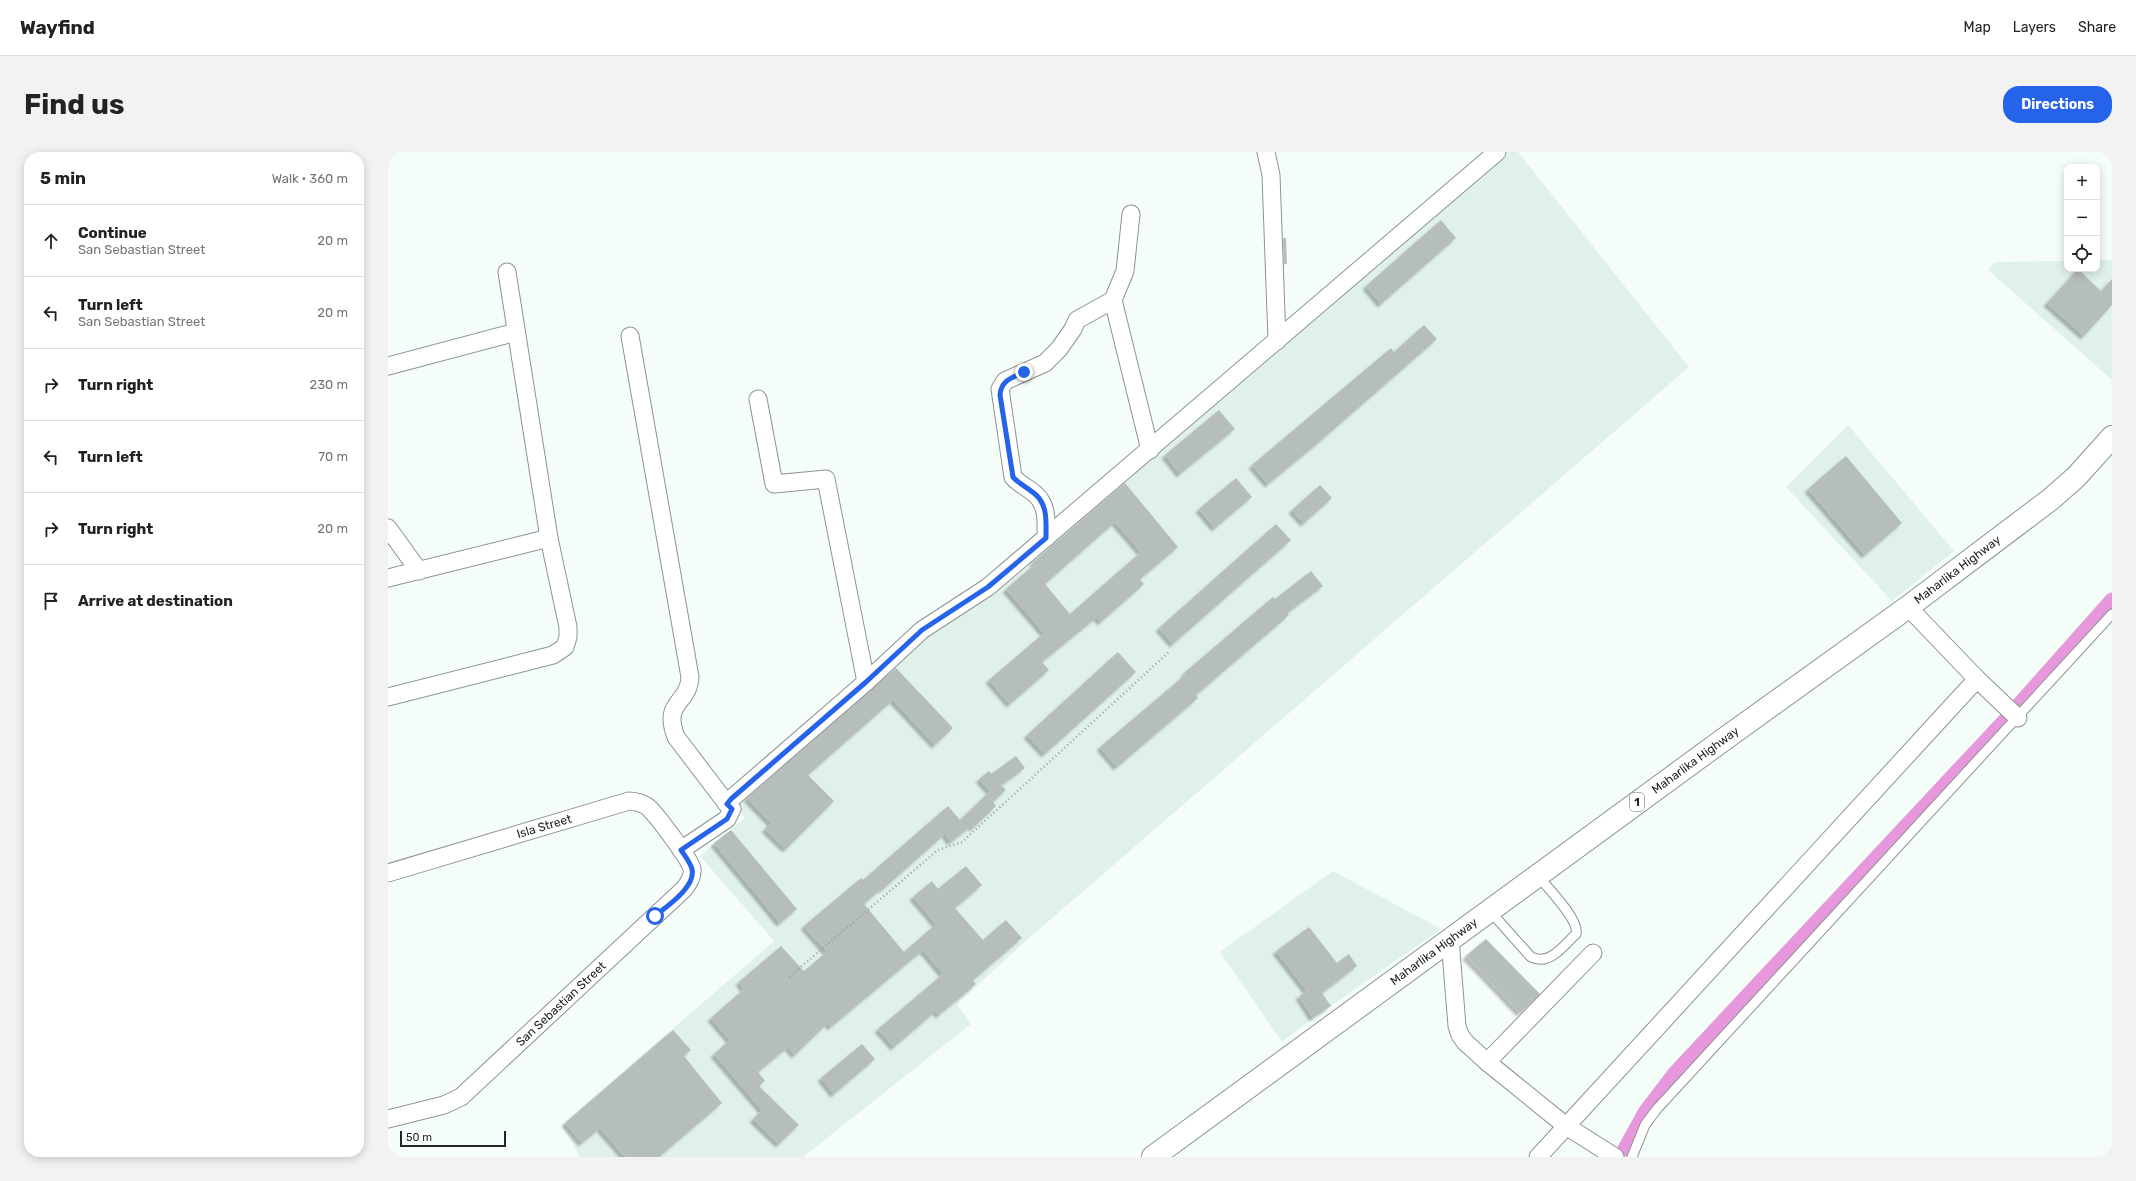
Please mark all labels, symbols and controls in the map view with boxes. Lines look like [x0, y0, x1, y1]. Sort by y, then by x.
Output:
text: Wayfind [20, 16, 95, 39]
text: Map [1964, 19, 1991, 36]
text: Layers [2013, 19, 2056, 36]
text: Share [2078, 19, 2116, 36]
button: Directions [2003, 86, 2112, 123]
text: Find us [24, 88, 124, 121]
map controls [2064, 164, 2100, 272]
button: + [2064, 164, 2100, 200]
text: 5 min [40, 168, 86, 188]
text: Walk · 360 m [272, 171, 348, 186]
button: − [2064, 200, 2100, 236]
text: Continue [78, 224, 147, 242]
icon: ahead [40, 230, 62, 252]
text: 20 m [317, 233, 348, 248]
button: locate [2064, 236, 2100, 272]
text: San Sebastian Street [78, 242, 205, 257]
text: Turn left [78, 296, 143, 314]
icon: left [40, 302, 62, 324]
text: 20 m [317, 305, 348, 320]
text: San Sebastian Street [78, 314, 205, 329]
route end [1015, 363, 1033, 381]
icon: right [40, 374, 62, 396]
text: Turn right [78, 376, 153, 394]
text: 230 m [310, 377, 348, 392]
icon: left [40, 446, 62, 468]
text: Turn left [78, 448, 143, 466]
text: 70 m [318, 449, 348, 464]
icon: right [40, 518, 62, 540]
text: Turn right [78, 520, 153, 538]
text: 20 m [317, 521, 348, 536]
street label: Maharlika Highway [1911, 532, 2004, 607]
icon: arrive [40, 590, 62, 612]
text: Arrive at destination [78, 592, 233, 610]
street label: Maharlika Highway [1649, 724, 1742, 797]
road number: 1 [1630, 793, 1644, 811]
street label: Isla Street [515, 811, 574, 841]
route start [646, 907, 664, 925]
street label: Maharlika Highway [1388, 915, 1481, 988]
street label: San Sebastian Street [513, 959, 609, 1049]
scale bar [400, 1129, 506, 1148]
text: 50 m [406, 1131, 432, 1144]

